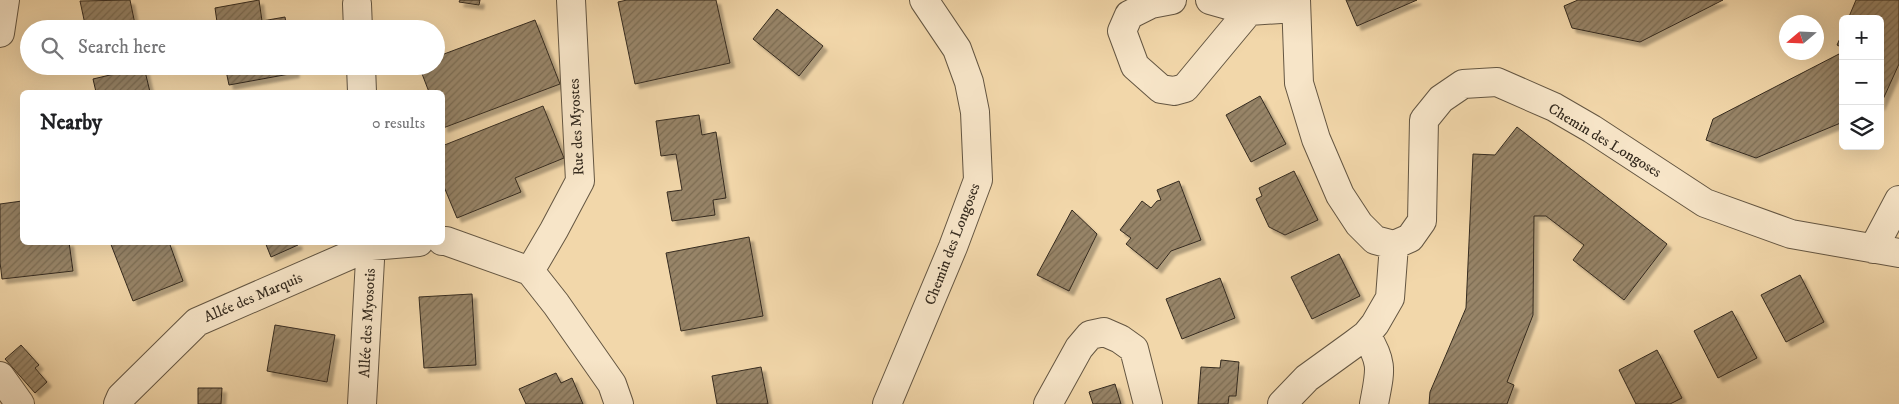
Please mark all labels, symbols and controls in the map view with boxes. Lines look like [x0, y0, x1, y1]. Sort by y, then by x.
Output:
north arrow [1779, 15, 1824, 60]
map controls [1839, 15, 1884, 150]
button: + [1839, 15, 1884, 60]
search box [20, 20, 445, 75]
icon: search [38, 34, 66, 62]
text: Search here [78, 36, 166, 59]
button: − [1839, 60, 1884, 105]
street label: Rue des Myostes [564, 78, 589, 176]
street label: Chemin des Longoses [1545, 99, 1665, 182]
button: layers [1839, 105, 1884, 150]
text: Nearby [40, 110, 102, 136]
text: 0 results [372, 113, 425, 133]
street label: Chemin des Longoses [921, 181, 984, 308]
street label: Allée des Marquis [201, 268, 305, 327]
street label: Allée des Myosotis [355, 268, 380, 378]

